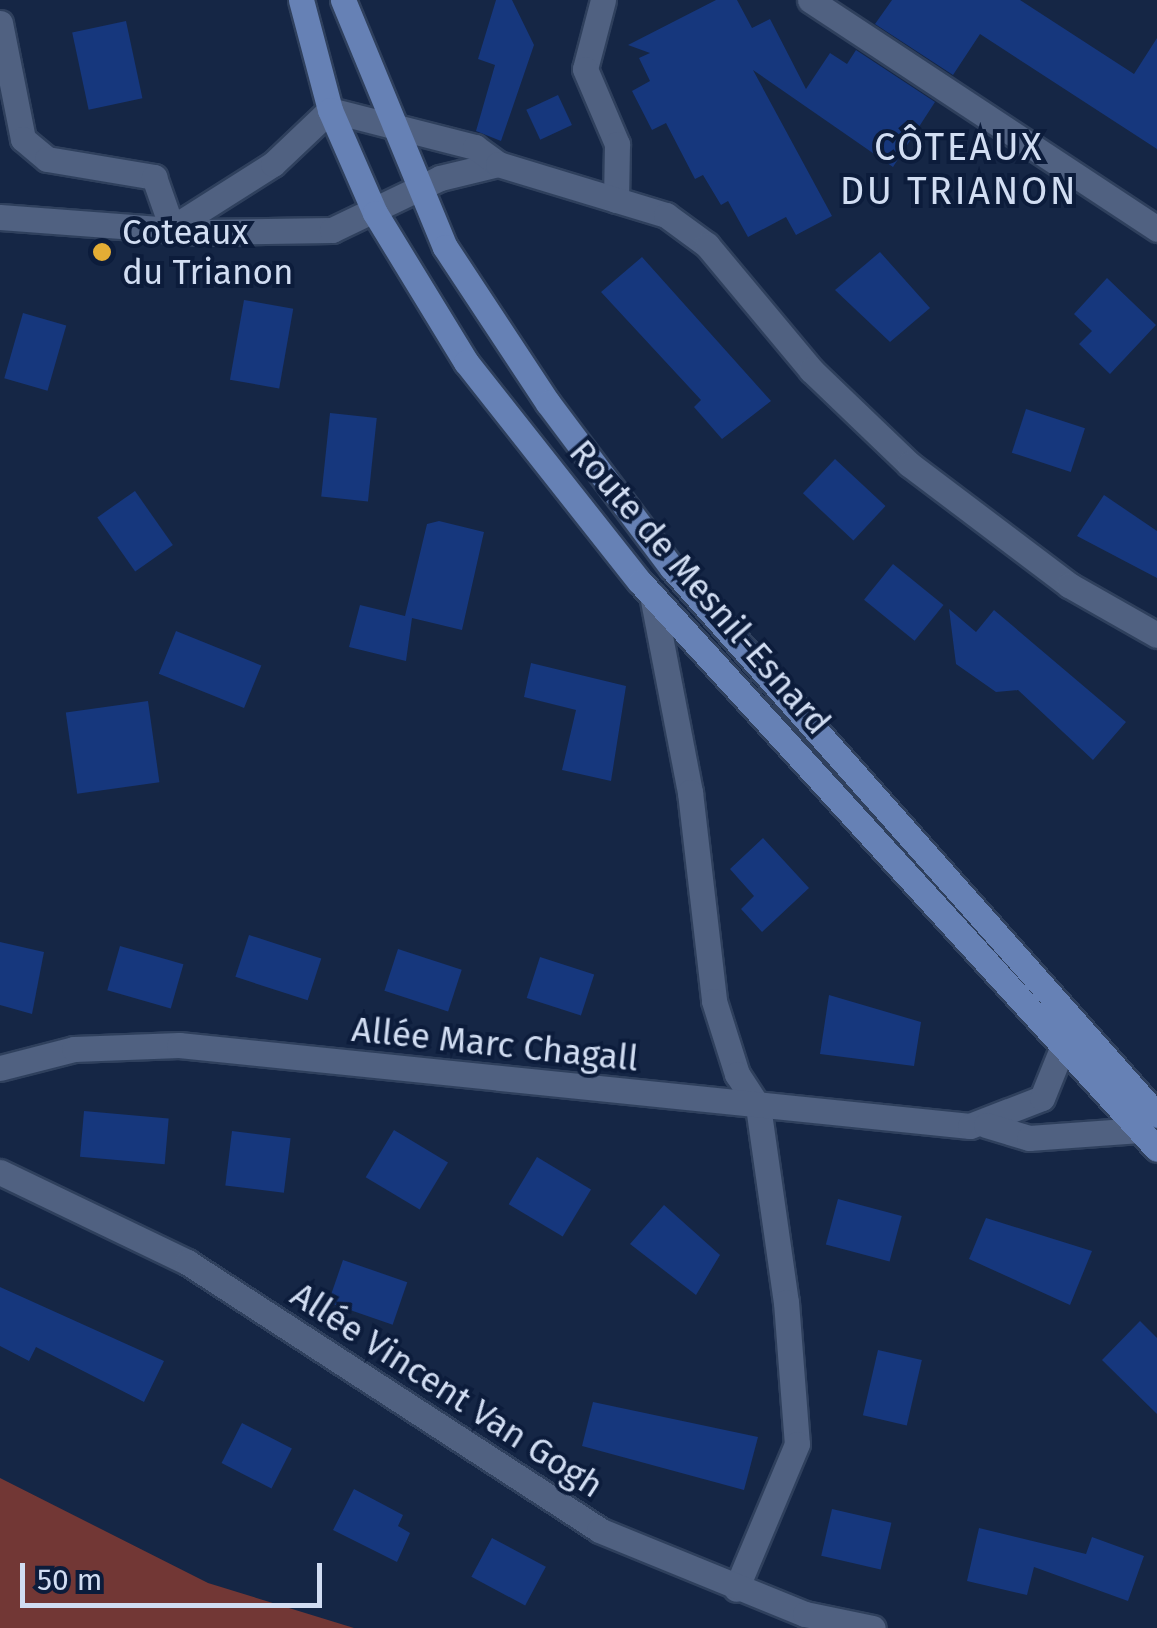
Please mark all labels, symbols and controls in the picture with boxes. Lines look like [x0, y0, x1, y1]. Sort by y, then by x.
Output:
district label: CÔTEAUX DU TRIANON [840, 125, 1078, 214]
place label: Coteaux du Trianon [122, 211, 293, 293]
marker: Coteaux du Trianon [91, 241, 113, 263]
street label: Route de Mesnil-Esnard [561, 431, 839, 743]
street label: Allée Marc Chagall [350, 1008, 640, 1080]
street label: Allée Vincent Van Gogh [283, 1273, 611, 1507]
scale bar [25, 1543, 328, 1605]
text: 50 m [37, 1562, 102, 1598]

